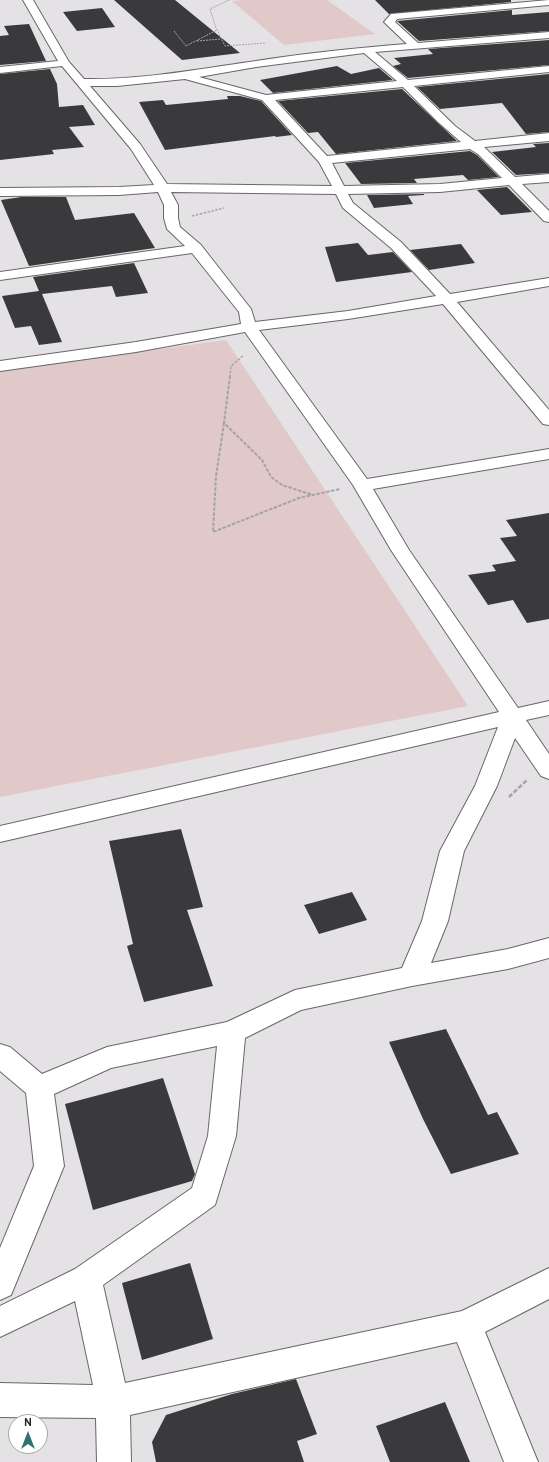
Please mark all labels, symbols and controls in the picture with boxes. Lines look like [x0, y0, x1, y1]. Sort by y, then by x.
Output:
north arrow [8, 1414, 48, 1454]
text: N [24, 1416, 32, 1430]

